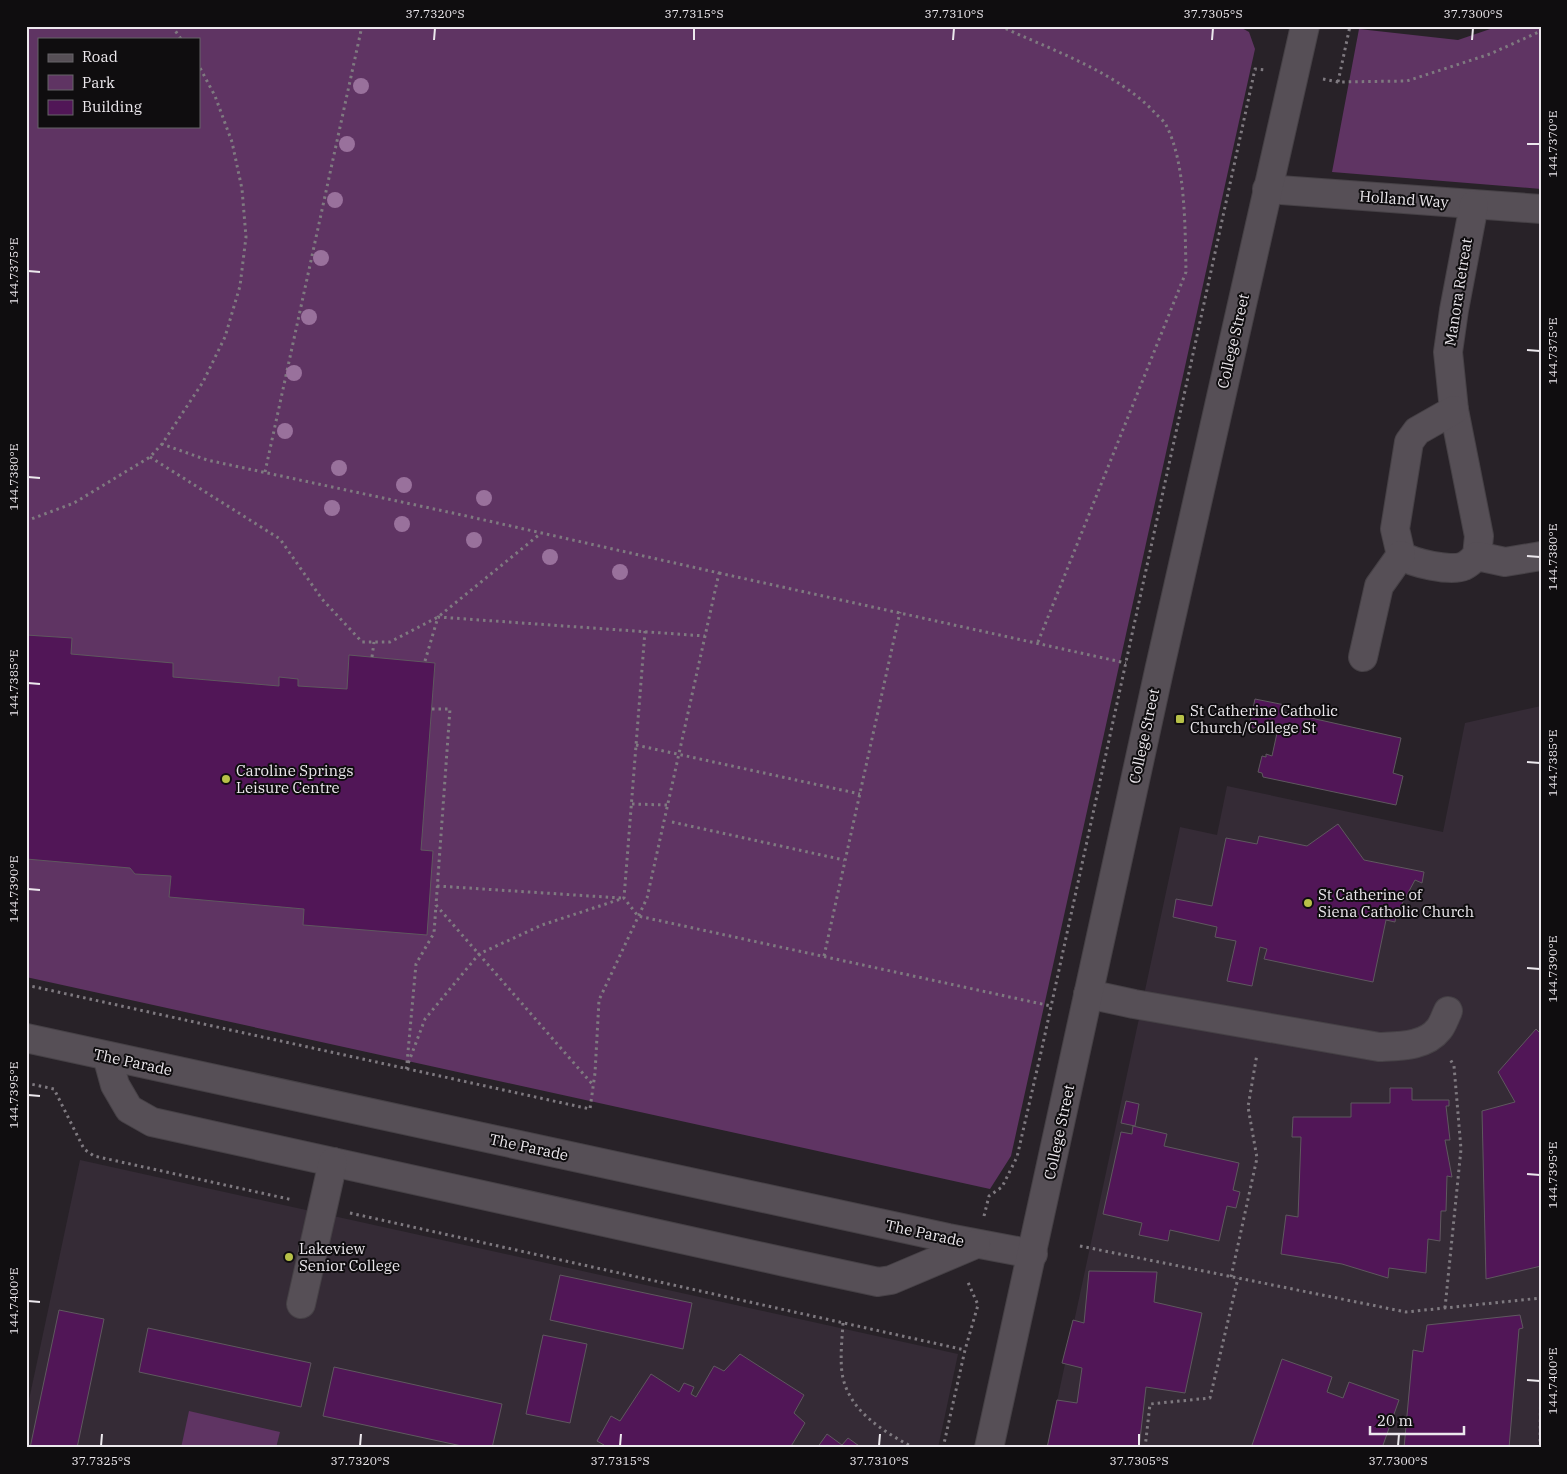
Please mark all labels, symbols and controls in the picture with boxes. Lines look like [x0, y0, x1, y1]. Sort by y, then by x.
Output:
text: 37.7320°S [405, 6, 465, 21]
text: 37.7315°S [664, 6, 724, 21]
text: 37.7310°S [924, 6, 984, 21]
text: 37.7305°S [1183, 6, 1243, 21]
text: 37.7300°S [1443, 6, 1503, 21]
legend [38, 38, 200, 128]
text: Road [82, 47, 118, 66]
text: Park [82, 73, 115, 92]
text: Building [82, 97, 142, 116]
text: 144.7370°E [1545, 111, 1560, 177]
street label: Holland Way [1359, 186, 1449, 212]
street label: Manora Retreat [1440, 237, 1476, 347]
text: 144.7375°E [6, 238, 21, 304]
street label: College Street [1213, 292, 1253, 390]
text: 144.7375°E [1545, 318, 1560, 384]
text: 144.7380°E [6, 444, 21, 510]
text: 144.7380°E [1545, 524, 1560, 590]
text: 144.7385°E [6, 650, 21, 716]
street label: College Street [1125, 687, 1163, 785]
place label: St Catherine Catholic Church/College St [1190, 701, 1338, 737]
marker: St Catherine Catholic Church/College St [1174, 713, 1186, 725]
text: 144.7385°E [1545, 730, 1560, 796]
place label: Caroline Springs Leisure Centre [236, 761, 354, 797]
marker: Caroline Springs Leisure Centre [220, 773, 232, 785]
text: 144.7390°E [6, 856, 21, 922]
place label: St Catherine of Siena Catholic Church [1318, 885, 1474, 921]
marker: St Catherine of Siena Catholic Church [1302, 897, 1314, 909]
text: 144.7390°E [1545, 936, 1560, 1002]
street label: The Parade [92, 1044, 174, 1080]
text: 144.7395°E [6, 1062, 21, 1128]
street label: College Street [1040, 1083, 1078, 1181]
street label: The Parade [488, 1129, 570, 1165]
text: 144.7395°E [1545, 1142, 1560, 1208]
street label: The Parade [884, 1215, 966, 1251]
place label: Lakeview Senior College [299, 1239, 400, 1275]
marker: Lakeview Senior College [283, 1251, 295, 1263]
text: 144.7400°E [6, 1268, 21, 1334]
text: 144.7400°E [1545, 1348, 1560, 1414]
scale bar [1370, 1404, 1463, 1436]
text: 20 m [1377, 1411, 1413, 1430]
text: 37.7325°S [71, 1453, 131, 1468]
text: 37.7320°S [330, 1453, 390, 1468]
text: 37.7315°S [590, 1453, 650, 1468]
text: 37.7310°S [849, 1453, 909, 1468]
text: 37.7305°S [1109, 1453, 1169, 1468]
text: 37.7300°S [1368, 1453, 1428, 1468]

